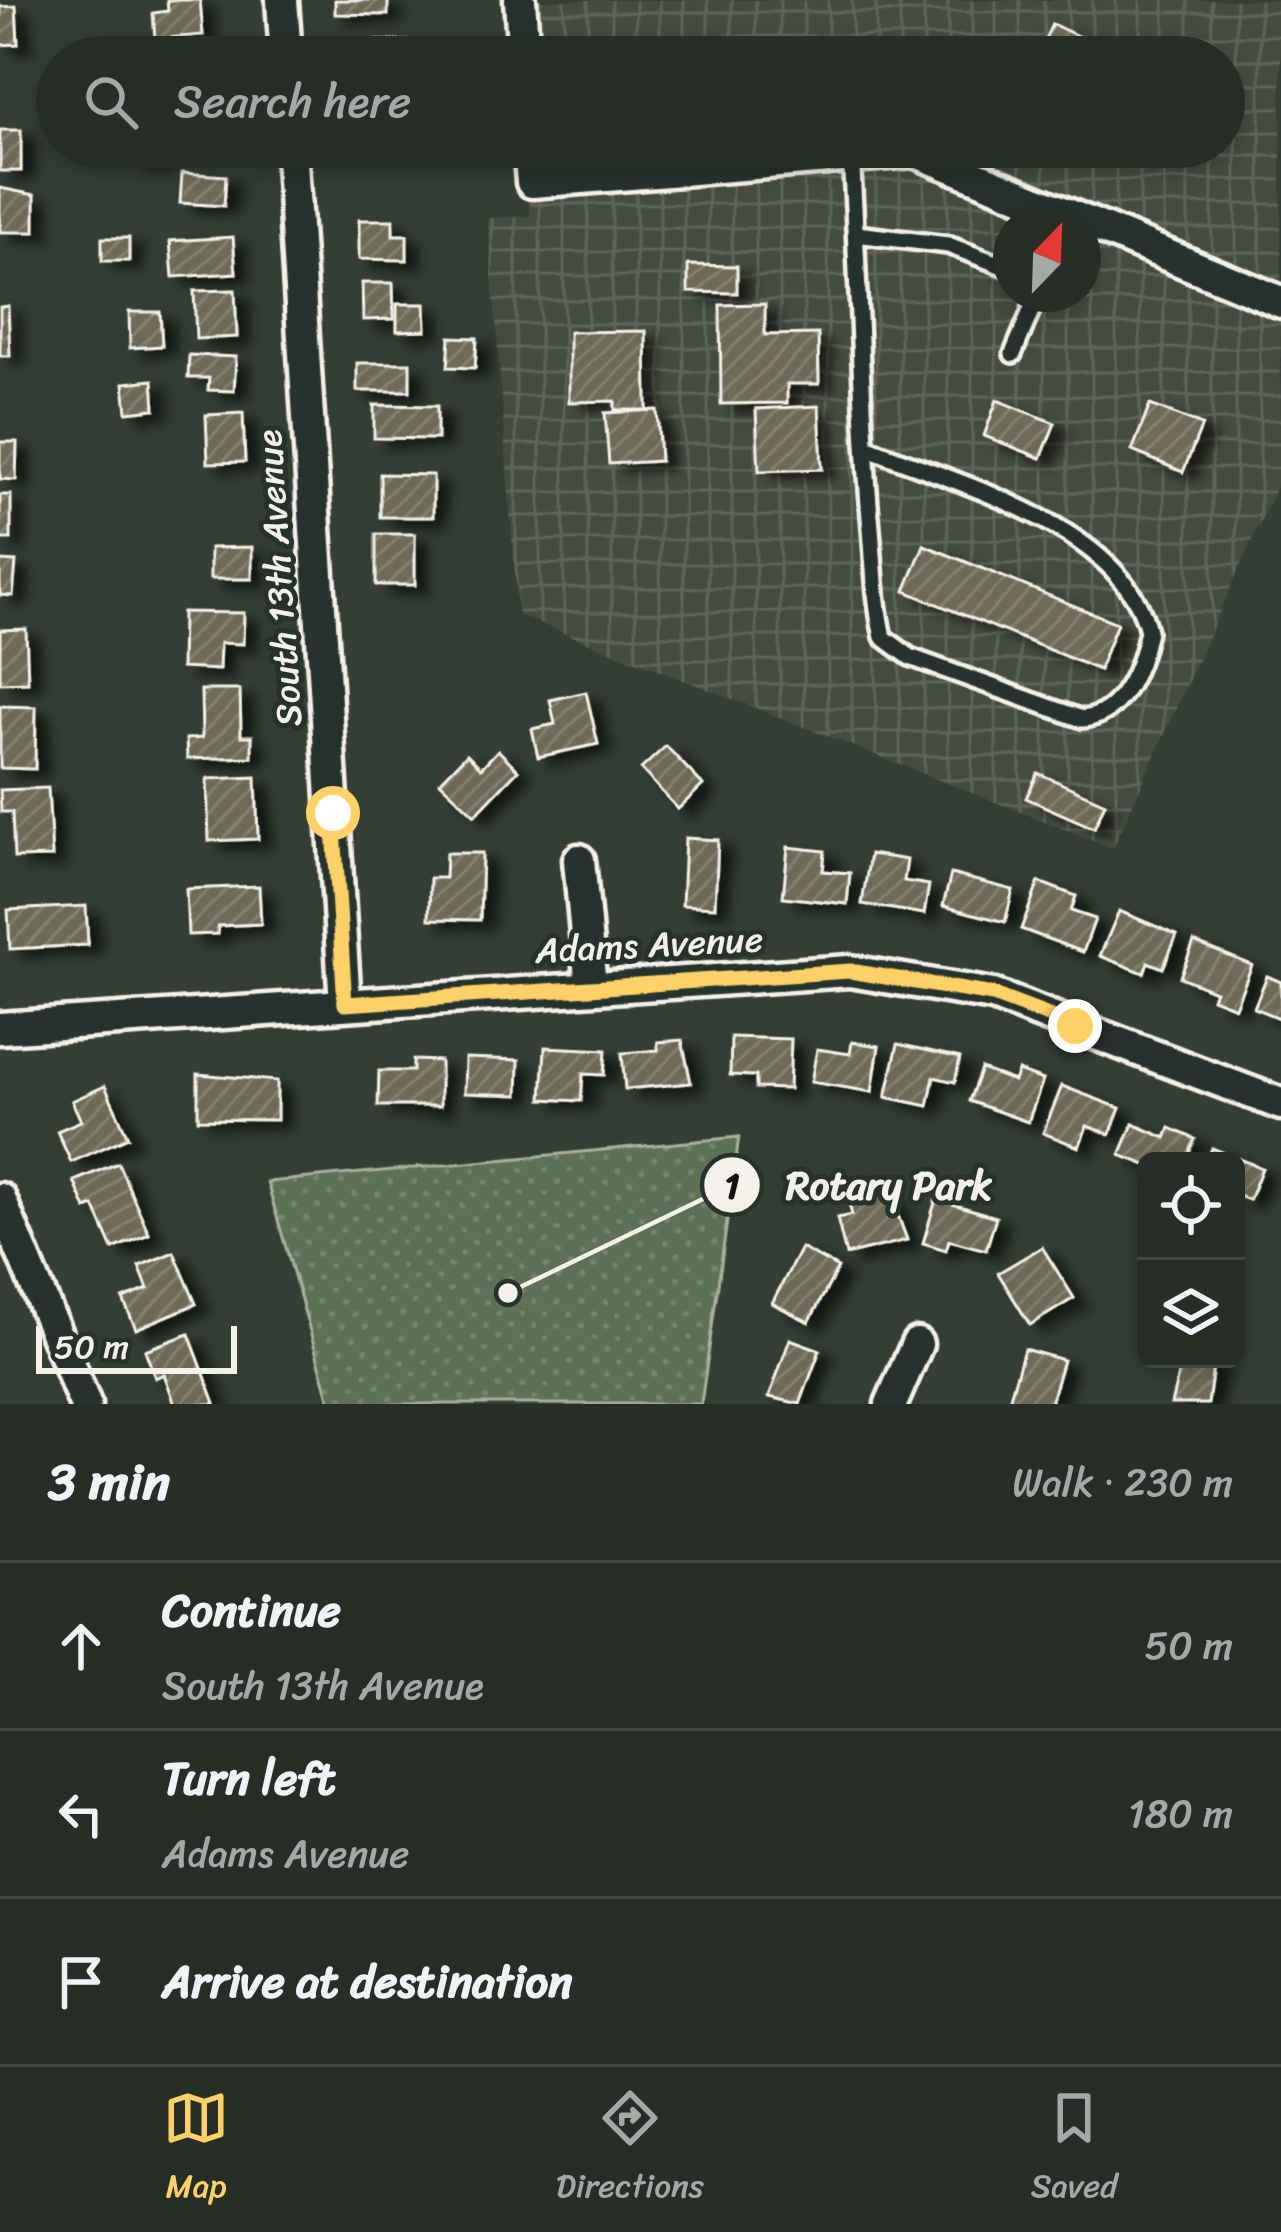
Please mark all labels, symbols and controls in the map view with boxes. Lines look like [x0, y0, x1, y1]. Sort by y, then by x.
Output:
search box [36, 36, 1245, 168]
text: Search here [174, 62, 411, 142]
icon: search [78, 69, 144, 135]
north arrow [993, 204, 1101, 312]
street label: South 13th Avenue [237, 428, 321, 728]
route start [306, 786, 360, 840]
street label: Adams Avenue [532, 907, 765, 983]
route end [1048, 999, 1102, 1053]
callout: Rotary Park [702, 1147, 1016, 1222]
text: Rotary Park [785, 1151, 992, 1220]
map controls [1137, 1152, 1245, 1368]
button: locate [1137, 1152, 1245, 1260]
text: 1 [724, 1154, 740, 1218]
button: layers [1137, 1260, 1245, 1368]
text: 50 m [54, 1318, 129, 1376]
scale bar [36, 1320, 237, 1373]
text: 3 min [48, 1437, 170, 1527]
text: Walk · 230 m [1012, 1448, 1233, 1517]
text: Continue [162, 1571, 341, 1651]
text: 50 m [1144, 1611, 1233, 1680]
icon: ahead [48, 1613, 114, 1679]
text: South 13th Avenue [162, 1651, 484, 1720]
text: Turn left [162, 1739, 335, 1819]
text: 180 m [1128, 1779, 1233, 1848]
icon: left [48, 1781, 114, 1847]
text: Adams Avenue [162, 1819, 409, 1888]
text: Arrive at destination [162, 1942, 572, 2022]
icon: arrive [48, 1949, 114, 2015]
tab: Map [163, 2085, 229, 2215]
tab: Directions [556, 2085, 704, 2215]
tab: Saved [1031, 2085, 1118, 2215]

